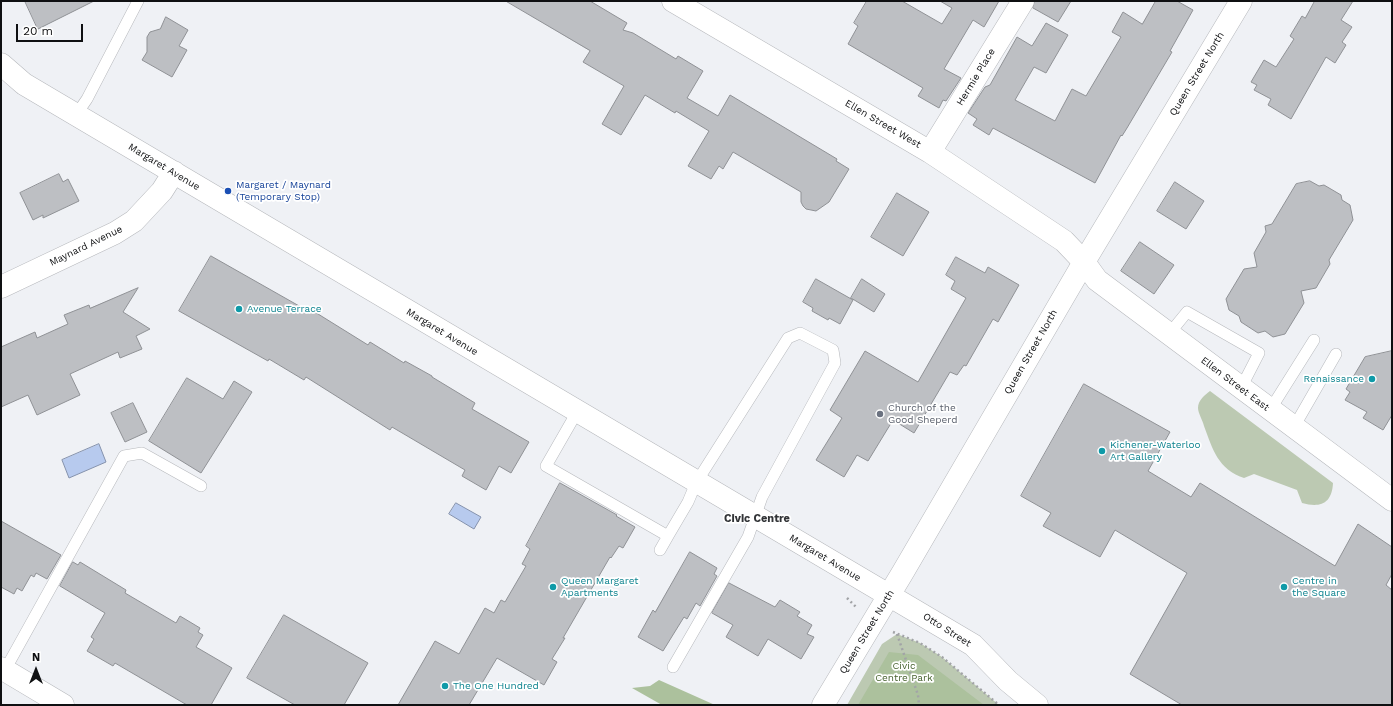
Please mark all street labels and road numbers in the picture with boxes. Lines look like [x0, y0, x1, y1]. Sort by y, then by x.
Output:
street label: Queen Street North [1167, 30, 1227, 118]
street label: Hermie Place [954, 46, 998, 108]
street label: Ellen Street West [843, 97, 923, 151]
street label: Margaret Avenue [126, 141, 202, 193]
street label: Maynard Avenue [47, 223, 125, 269]
street label: Margaret Avenue [404, 306, 480, 358]
street label: Queen Street North [1002, 308, 1060, 396]
street label: Ellen Street East [1198, 354, 1272, 414]
street label: Margaret Avenue [787, 532, 863, 584]
street label: Queen Street North [837, 588, 897, 676]
street label: Otto Street [921, 610, 973, 650]

